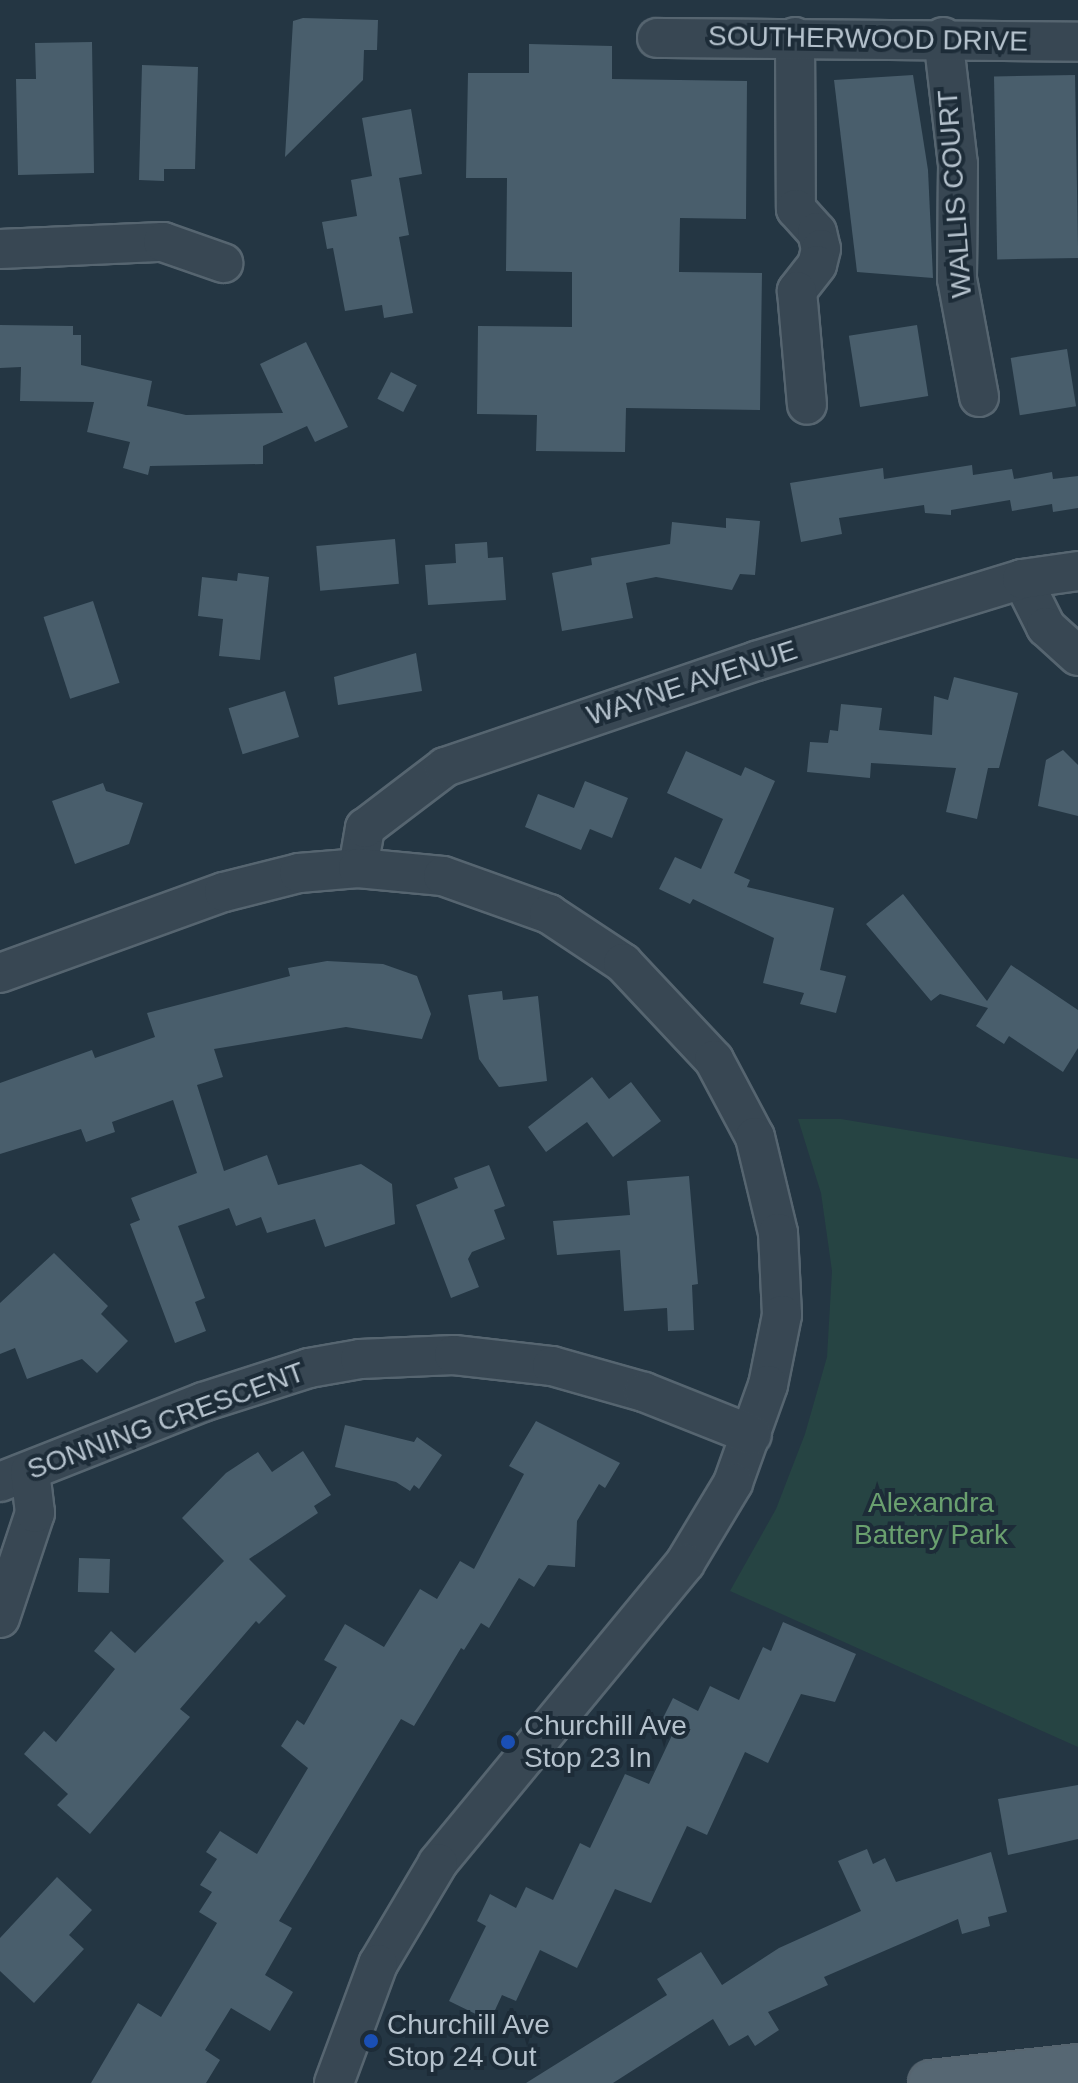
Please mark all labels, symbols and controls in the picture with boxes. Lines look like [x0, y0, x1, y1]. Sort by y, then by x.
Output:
street label: SOUTHERWOOD DRIVE [708, 19, 1028, 59]
street label: WALLIS COURT [931, 89, 979, 299]
street label: WAYNE AVENUE [582, 633, 802, 733]
street label: SONNING CRESCENT [23, 1355, 309, 1487]
park label: Alexandra Battery Park [854, 1486, 1008, 1552]
place label: Churchill Ave Stop 23 In [524, 1709, 688, 1775]
marker: Churchill Ave Stop 23 In [499, 1733, 517, 1751]
place label: Churchill Ave Stop 24 Out [387, 2008, 551, 2074]
marker: Churchill Ave Stop 24 Out [362, 2032, 380, 2050]

